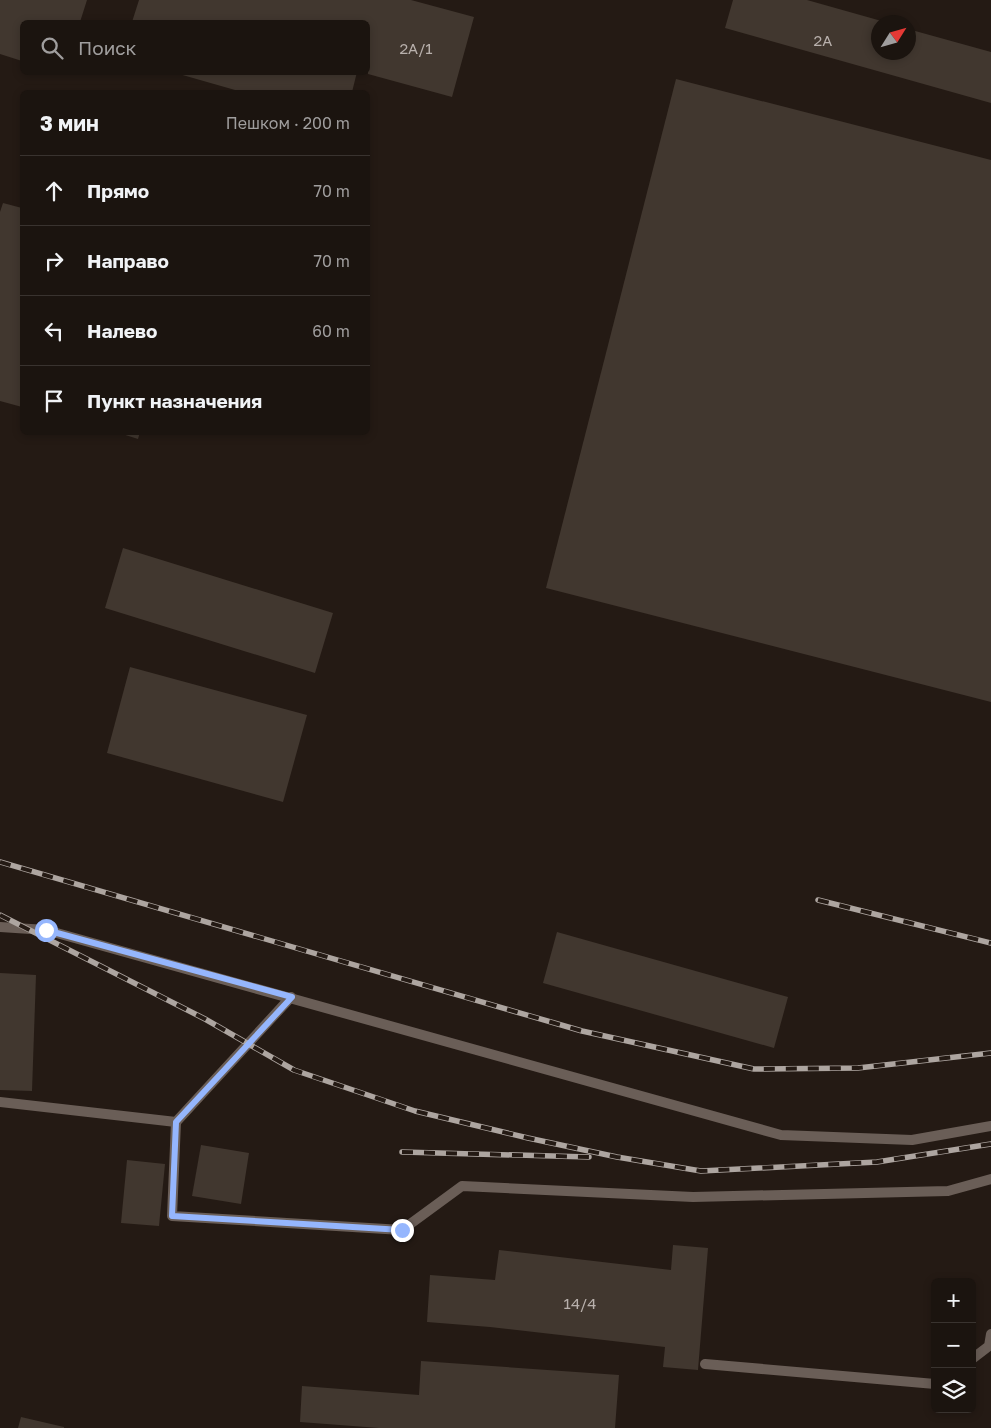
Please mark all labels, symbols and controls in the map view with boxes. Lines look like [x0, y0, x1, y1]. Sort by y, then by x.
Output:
north arrow [871, 15, 916, 60]
search box [20, 20, 370, 75]
house number: 2А [814, 31, 832, 49]
icon: search [38, 34, 66, 62]
text: Поиск [78, 36, 137, 59]
house number: 2А/1 [399, 39, 433, 57]
text: 3 мин [40, 110, 99, 136]
text: Пешком · 200 m [226, 113, 350, 133]
icon: ahead [40, 177, 68, 205]
text: Прямо [87, 179, 149, 202]
text: 70 m [313, 181, 350, 201]
icon: right [40, 247, 68, 275]
text: Направо [87, 249, 169, 272]
text: 70 m [313, 251, 350, 271]
icon: left [40, 317, 68, 345]
text: Налево [87, 319, 157, 342]
text: 60 m [312, 321, 350, 341]
icon: arrive [40, 387, 68, 415]
text: Пункт назначения [87, 389, 262, 412]
route start [35, 919, 58, 942]
route end [391, 1219, 414, 1242]
map controls [931, 1278, 976, 1413]
button: + [931, 1278, 976, 1323]
house number: 14/4 [564, 1294, 596, 1312]
button: − [931, 1323, 976, 1368]
button: layers [931, 1368, 976, 1413]

